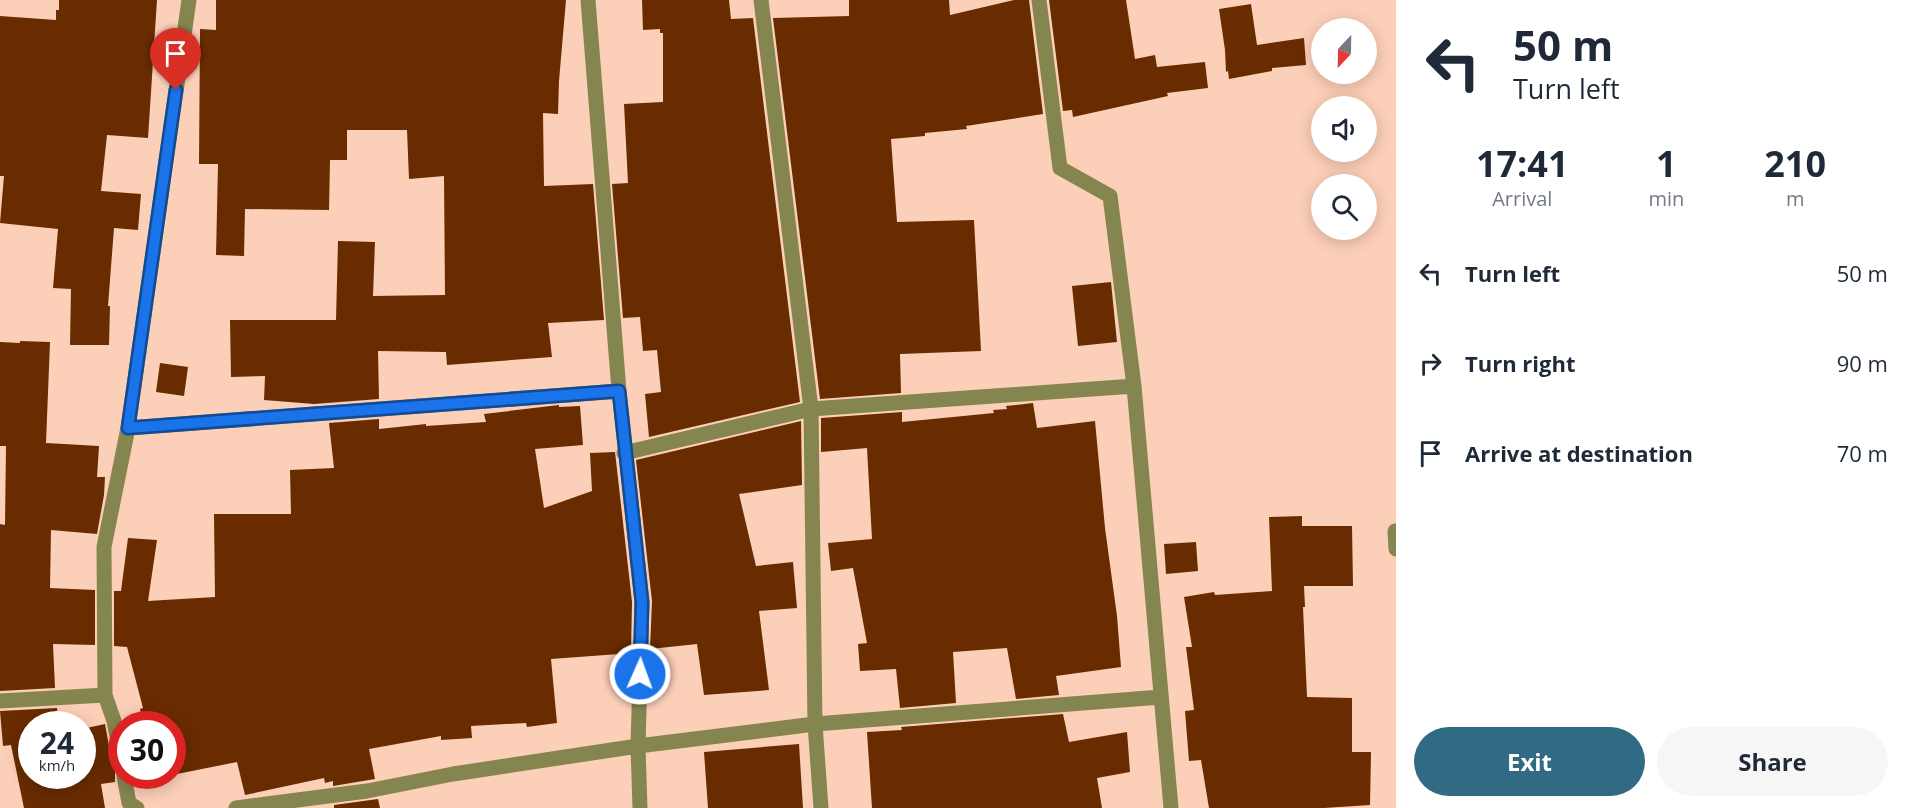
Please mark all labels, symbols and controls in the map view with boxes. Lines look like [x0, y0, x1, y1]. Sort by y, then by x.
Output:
text: 50 m [1513, 16, 1613, 73]
north arrow [1311, 18, 1377, 84]
map controls [1311, 18, 1377, 240]
icon: left [1414, 24, 1492, 102]
pin [150, 28, 201, 90]
icon: arrive [159, 37, 192, 70]
text: Turn left [1513, 70, 1620, 107]
button: sound [1311, 96, 1377, 162]
text: 17:41 [1476, 139, 1569, 188]
text: 1 [1656, 139, 1677, 188]
text: 210 [1764, 139, 1826, 188]
button: search [1311, 174, 1377, 240]
text: Arrival [1492, 185, 1552, 212]
text: min [1648, 185, 1684, 212]
text: m [1786, 185, 1804, 212]
icon: left [1414, 257, 1447, 290]
text: Turn left [1465, 258, 1560, 288]
text: 50 m [1837, 258, 1888, 288]
icon: right [1414, 347, 1447, 380]
text: Turn right [1465, 348, 1576, 378]
text: 90 m [1837, 348, 1888, 378]
icon: arrive [1414, 437, 1447, 470]
text: Arrive at destination [1465, 438, 1693, 468]
text: 70 m [1837, 438, 1888, 468]
position arrow [608, 642, 672, 706]
speed limit sign: 30 [108, 711, 186, 789]
text: 24 [40, 722, 74, 763]
button: Exit [1414, 727, 1645, 796]
button: Share [1657, 727, 1888, 796]
text: km/h [39, 755, 75, 775]

